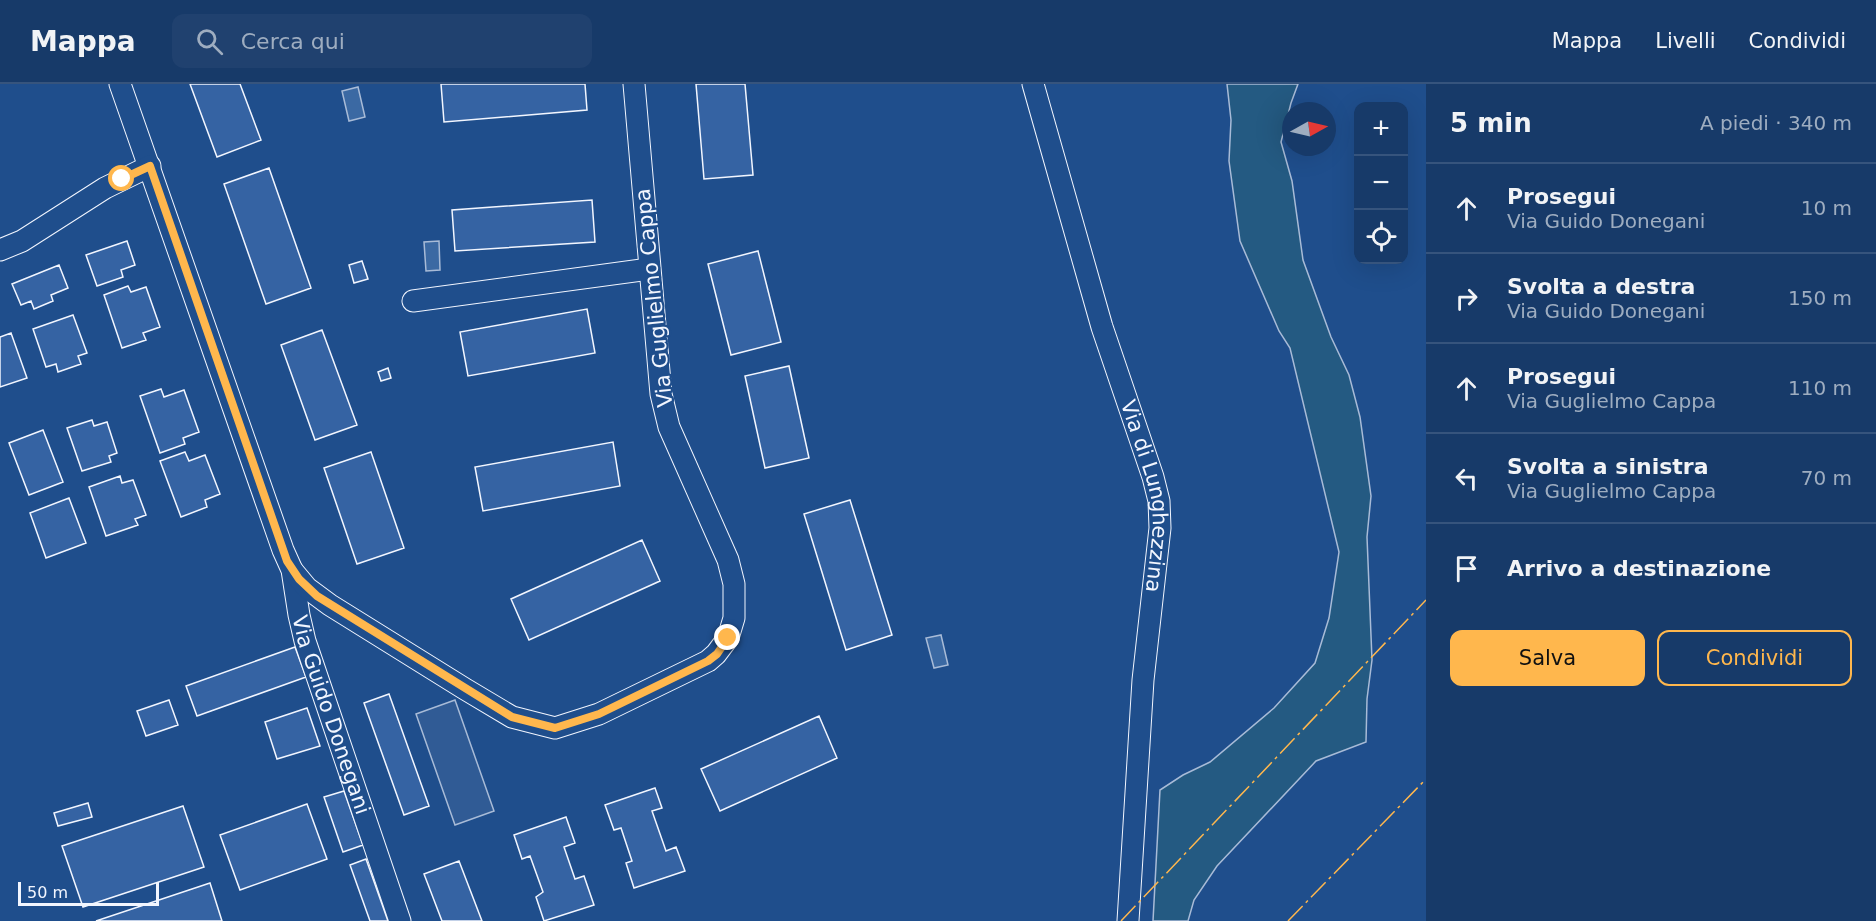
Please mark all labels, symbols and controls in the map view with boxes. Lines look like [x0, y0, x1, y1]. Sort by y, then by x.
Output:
search box [172, 14, 592, 68]
text: Mappa [30, 25, 136, 58]
icon: search [193, 25, 226, 58]
text: Cerca qui [241, 29, 345, 54]
text: Mappa [1552, 29, 1622, 53]
text: Livelli [1655, 29, 1716, 53]
text: Condividi [1749, 29, 1846, 53]
north arrow [1282, 102, 1336, 156]
map controls [1354, 102, 1408, 264]
button: + [1354, 102, 1408, 156]
text: 5 min [1450, 108, 1532, 138]
text: A piedi · 340 m [1700, 111, 1852, 135]
button: − [1354, 156, 1408, 210]
route start [108, 165, 134, 191]
text: Prosegui [1507, 184, 1616, 209]
street label: Via Guglielmo Cappa [631, 188, 677, 408]
icon: ahead [1450, 192, 1483, 225]
text: 10 m [1801, 196, 1852, 220]
text: Via Guido Donegani [1507, 209, 1705, 233]
button: locate [1354, 210, 1408, 264]
text: Svolta a destra [1507, 274, 1695, 299]
icon: right [1450, 282, 1483, 315]
text: 150 m [1788, 286, 1852, 310]
text: Via Guido Donegani [1507, 299, 1705, 323]
text: Prosegui [1507, 364, 1616, 389]
icon: ahead [1450, 372, 1483, 405]
text: 110 m [1788, 376, 1852, 400]
text: Via Guglielmo Cappa [1507, 389, 1716, 413]
street label: Via di Lunghezzina [1116, 397, 1172, 594]
text: Svolta a sinistra [1507, 454, 1709, 479]
icon: left [1450, 462, 1483, 495]
text: 70 m [1801, 466, 1852, 490]
text: Via Guglielmo Cappa [1507, 479, 1716, 503]
icon: arrive [1450, 552, 1483, 585]
text: Arrivo a destinazione [1507, 556, 1771, 581]
street label: Via Guido Donegani [287, 613, 375, 817]
route end [714, 624, 740, 650]
button: Salva [1450, 630, 1645, 686]
button: Condividi [1657, 630, 1852, 686]
scale bar [18, 879, 159, 906]
text: 50 m [27, 883, 68, 902]

